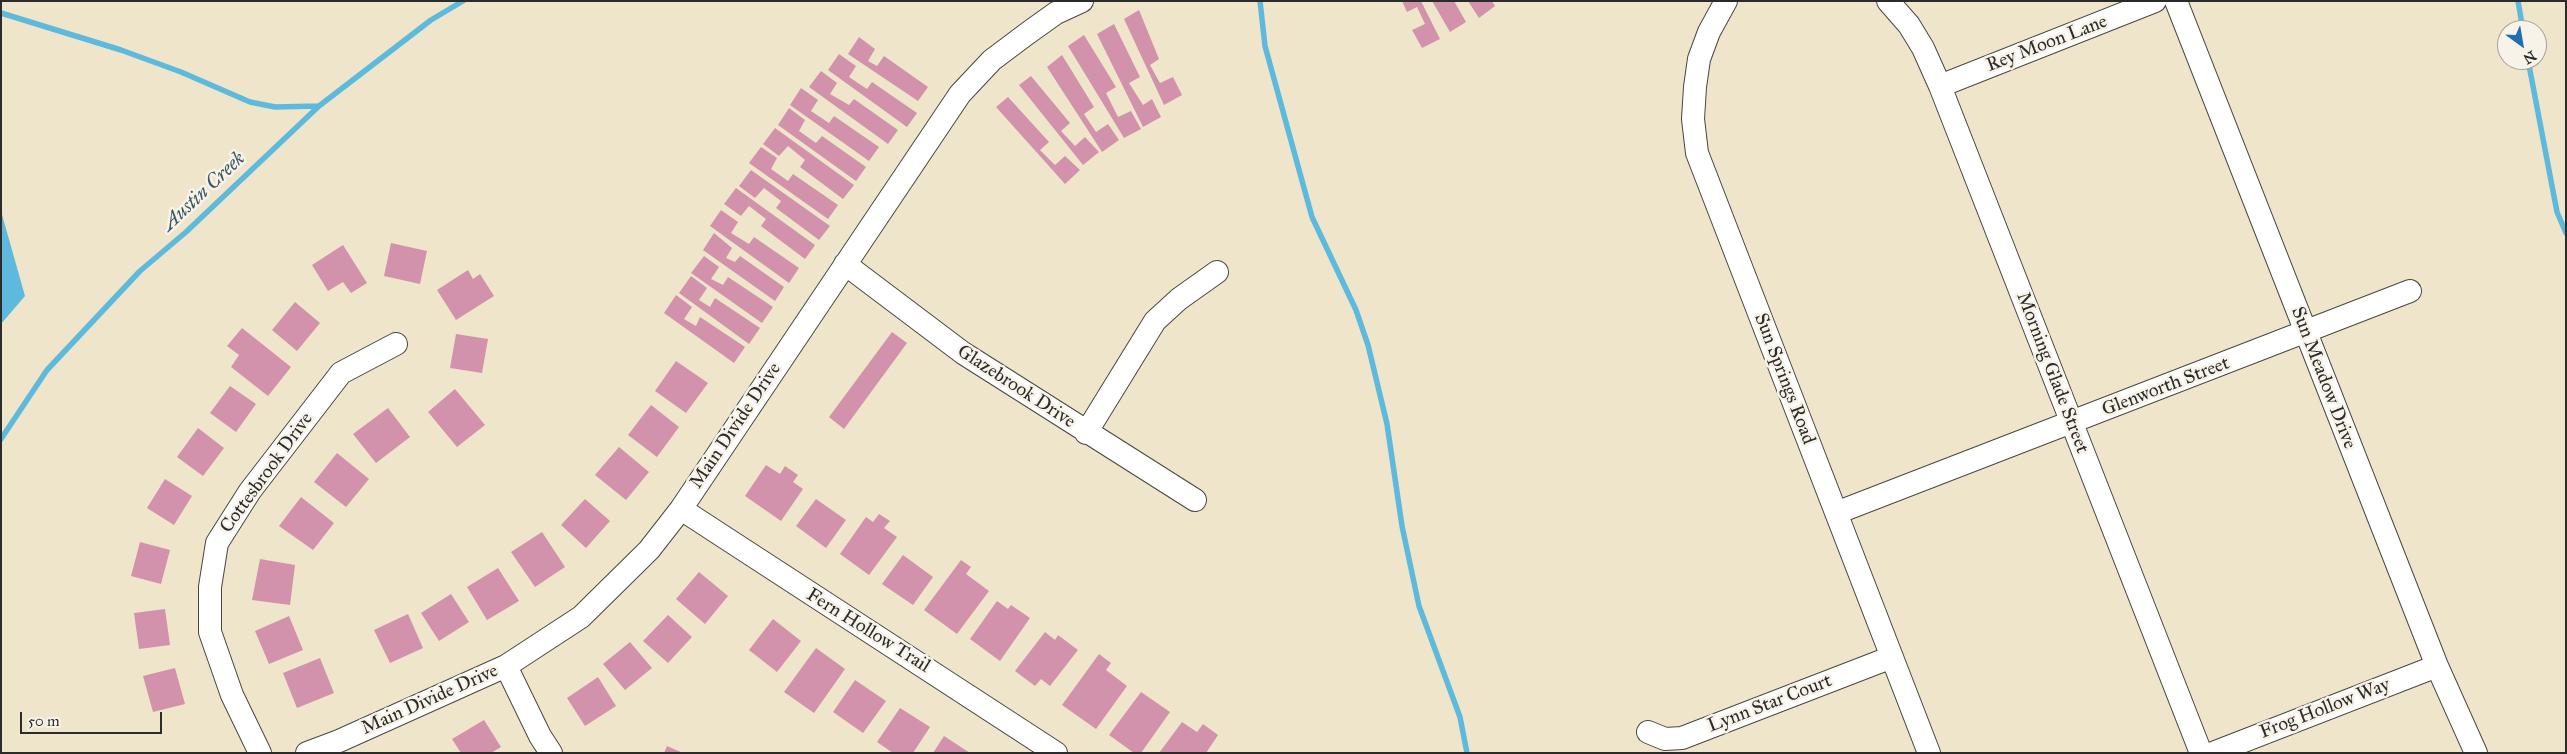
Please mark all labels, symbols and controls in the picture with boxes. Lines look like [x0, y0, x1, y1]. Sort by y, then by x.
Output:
street label: Rey Moon Lane [1983, 11, 2111, 77]
north arrow [2497, 20, 2547, 70]
text: N [2520, 47, 2539, 68]
water label: Austin Creek [157, 147, 251, 237]
street label: Morning Glade Street [2011, 289, 2093, 457]
street label: Sun Meadow Drive [2285, 304, 2361, 452]
street label: Sun Springs Road [1748, 310, 1820, 448]
street label: Glazebrook Drive [953, 340, 1079, 434]
street label: Glenworth Street [2099, 352, 2233, 422]
street label: Main Divide Drive [685, 359, 787, 493]
street label: Cottesbrook Drive [216, 408, 318, 538]
street label: Fern Hollow Trail [802, 584, 934, 678]
street label: Main Divide Drive [358, 660, 502, 740]
street label: Lynn Star Court [1705, 670, 1835, 738]
street label: Frog Hollow Way [2257, 674, 2393, 744]
scale bar [22, 702, 165, 734]
text: 50 m [28, 712, 60, 730]

